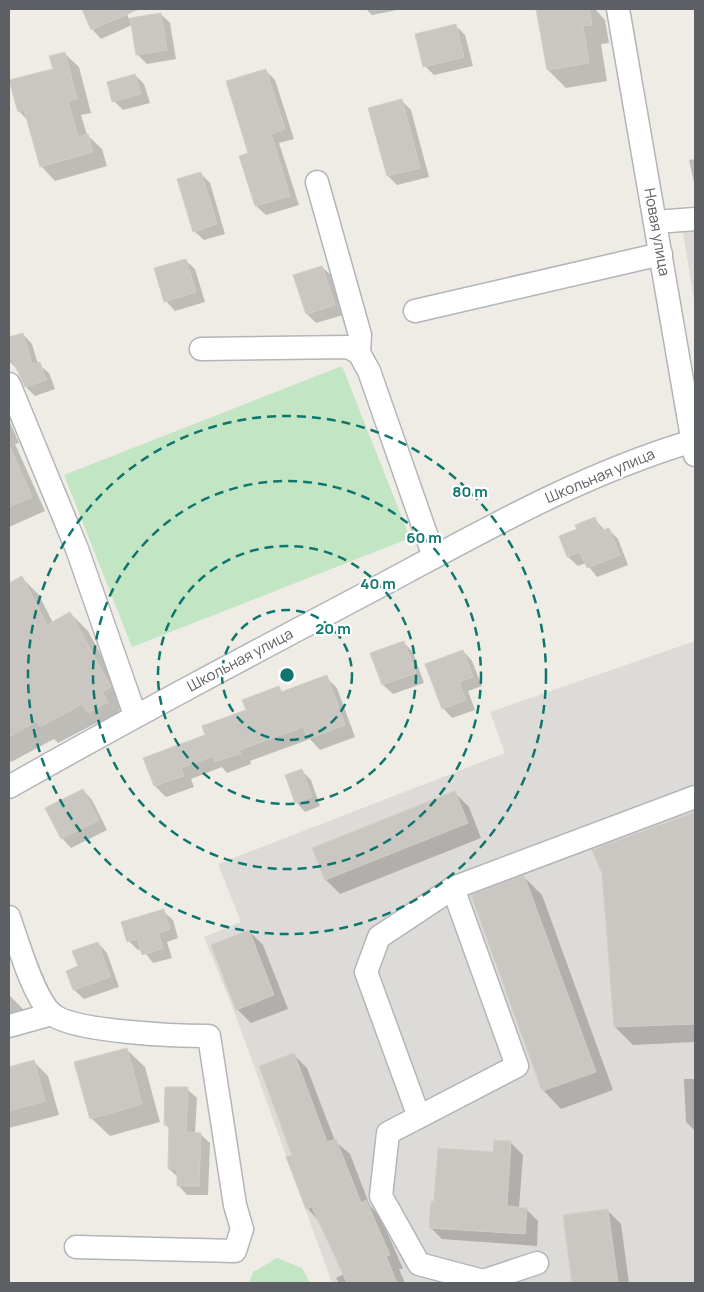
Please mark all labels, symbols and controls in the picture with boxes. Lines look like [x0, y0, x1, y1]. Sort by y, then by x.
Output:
street label: Новая улица [639, 186, 676, 278]
street label: Школьная улица [542, 443, 658, 508]
text: 80 m [452, 481, 488, 502]
text: 60 m [406, 527, 442, 548]
text: 40 m [360, 573, 396, 594]
text: 20 m [315, 618, 351, 639]
street label: Школьная улица [183, 623, 296, 696]
centre of rings [278, 666, 296, 684]

